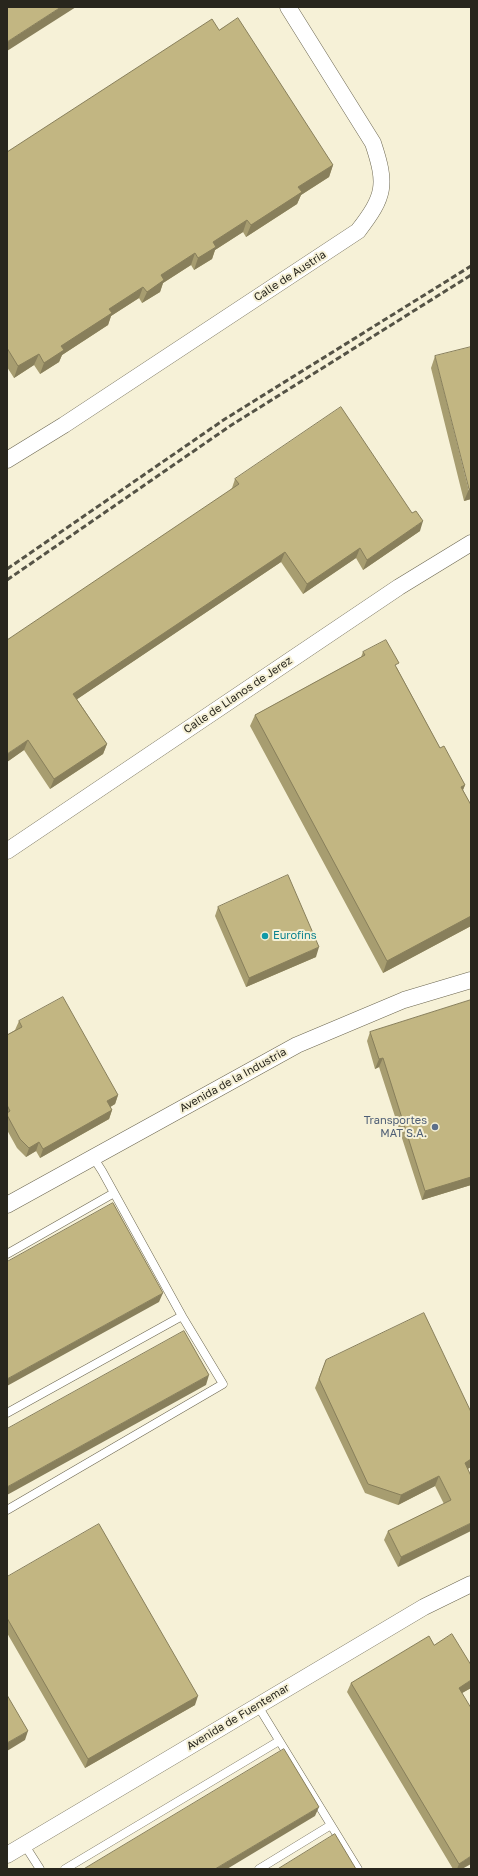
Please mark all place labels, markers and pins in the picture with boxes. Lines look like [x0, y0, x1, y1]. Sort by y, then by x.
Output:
place label: Eurofins [273, 929, 317, 943]
marker: Eurofins [260, 931, 270, 941]
place label: Transportes MAT S.A. [364, 1114, 427, 1140]
marker: Transportes MAT S.A. [430, 1122, 440, 1132]

